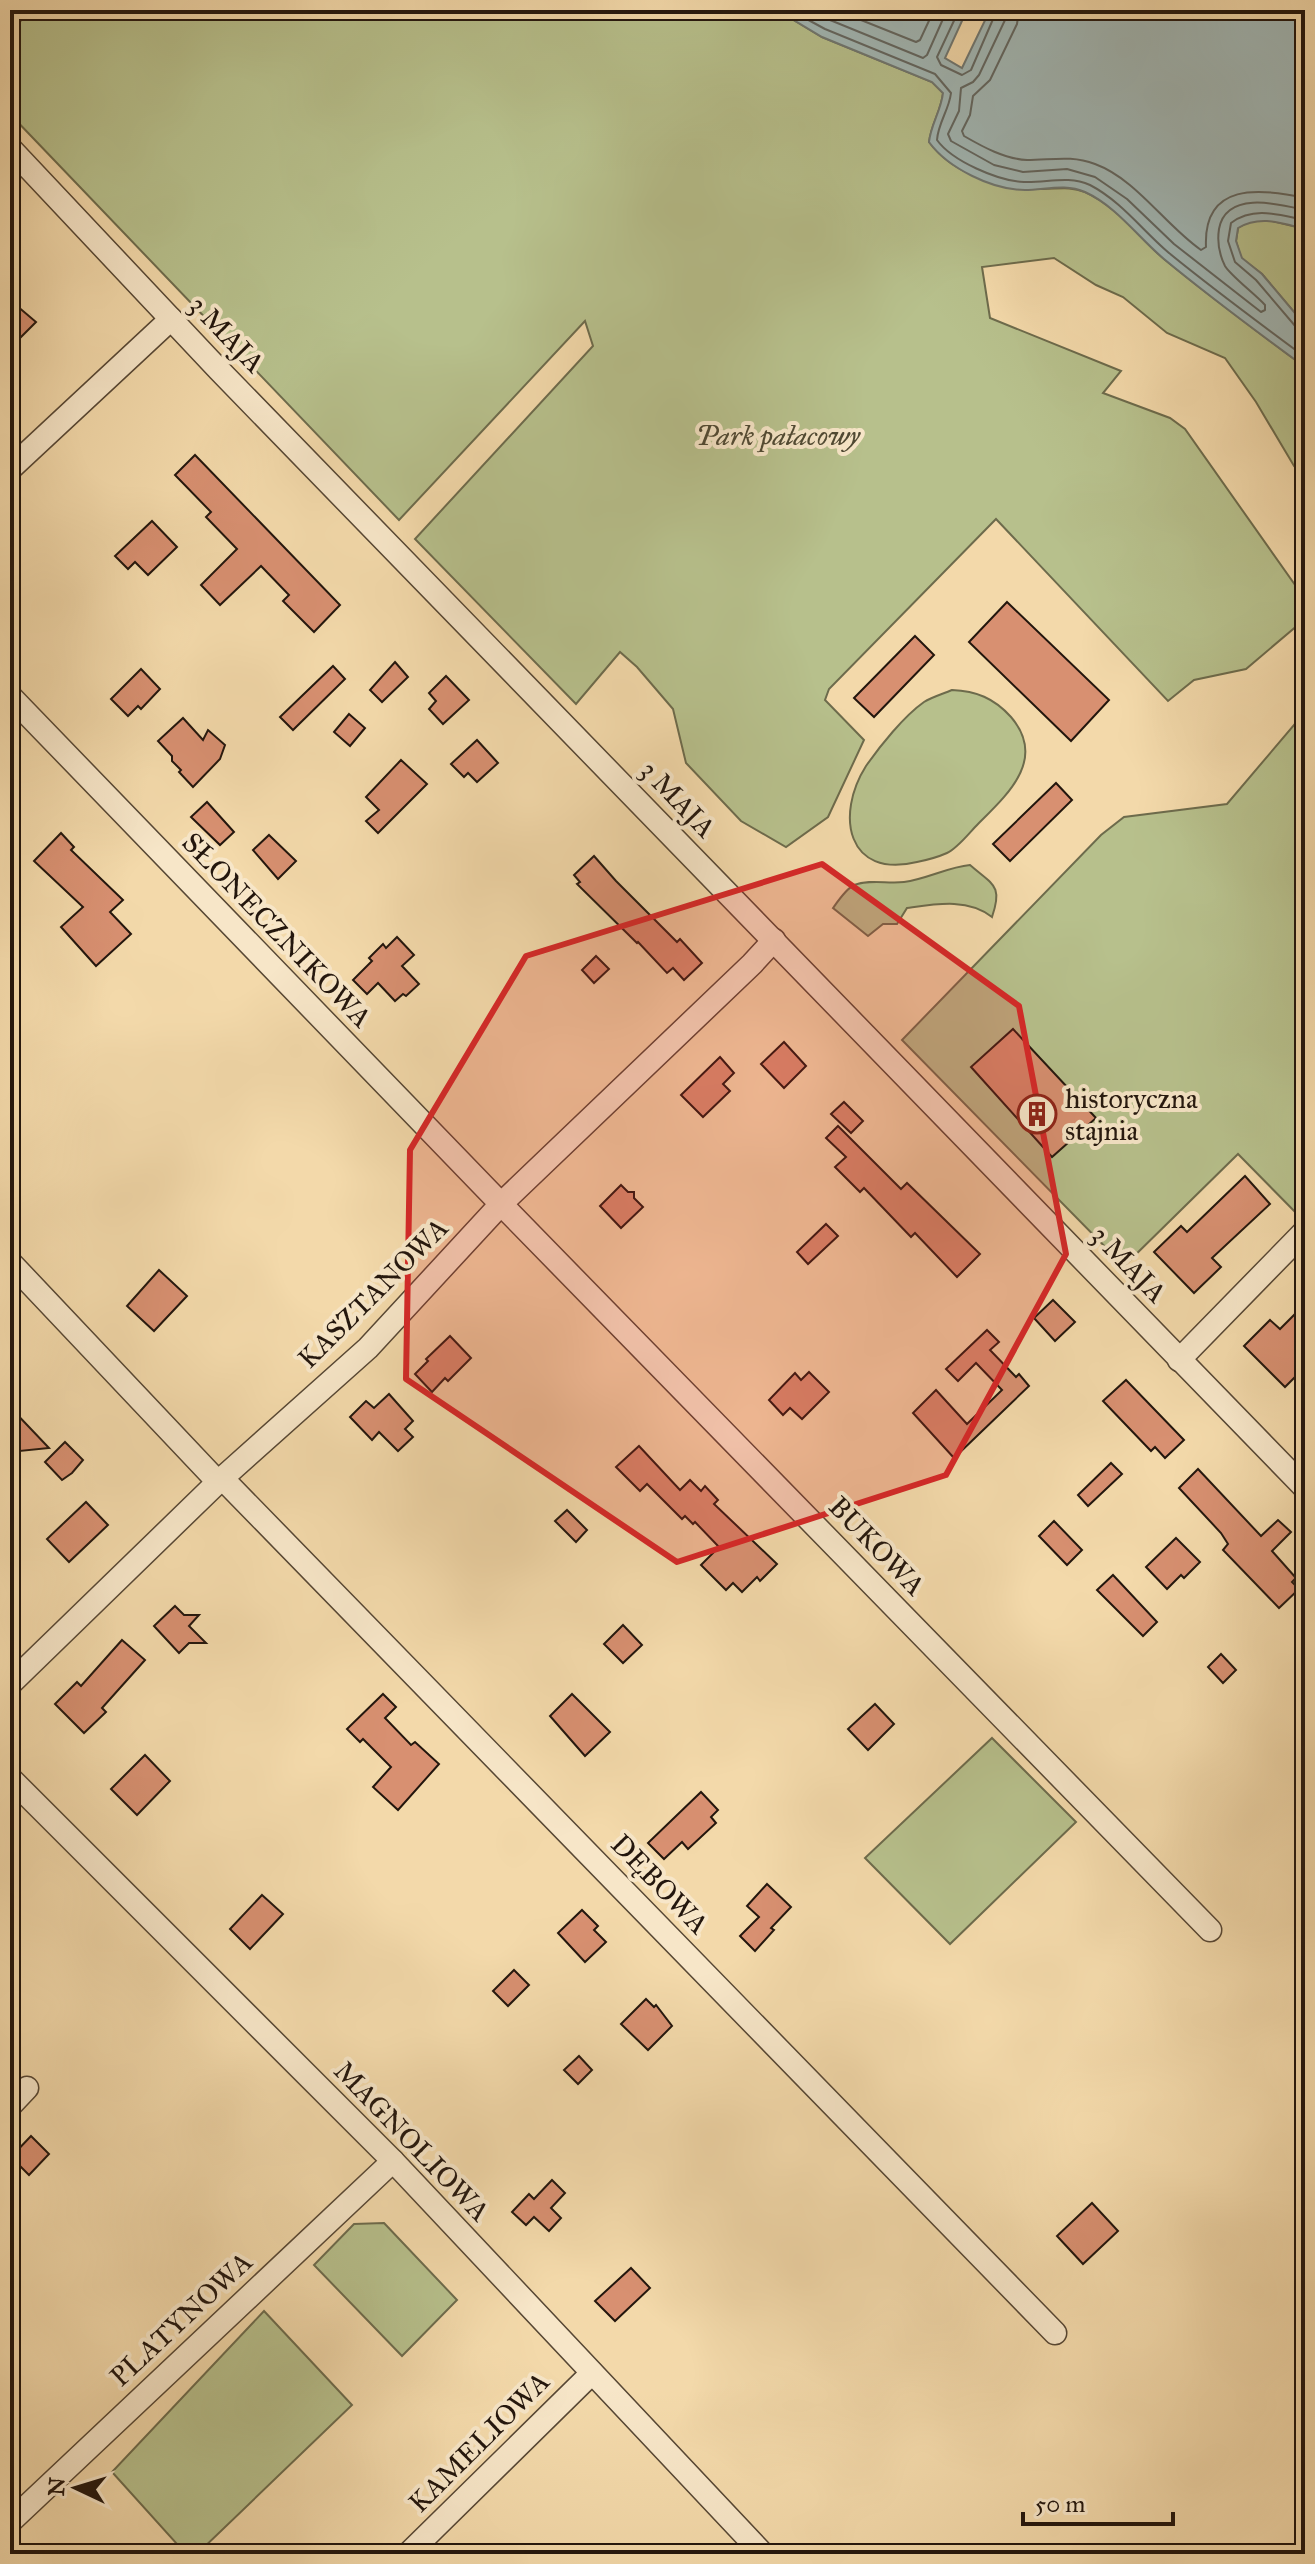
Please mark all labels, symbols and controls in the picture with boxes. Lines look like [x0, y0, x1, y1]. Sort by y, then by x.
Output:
street label: 3 MAJA [182, 288, 272, 380]
park label: Park pałacowy [696, 418, 862, 453]
street label: 3 MAJA [633, 753, 723, 845]
street label: SŁONECZNIKOWA [175, 825, 379, 1035]
place label: historyczna stajnia [1065, 1081, 1198, 1148]
building icon: historyczna stajnia [1016, 1093, 1058, 1135]
street label: KASZTANOWA [290, 1210, 456, 1376]
street label: 3 MAJA [1084, 1218, 1174, 1310]
street label: BUKOWA [821, 1489, 933, 1603]
street label: DĘBOWA [604, 1827, 716, 1941]
street label: MAGNOLIOWA [327, 2053, 497, 2229]
street label: PLATYNOWA [103, 2244, 259, 2394]
street label: KAMELIOWA [401, 2364, 557, 2520]
north arrow [36, 2448, 116, 2528]
text: N [42, 2476, 71, 2497]
scale bar [1023, 2476, 1173, 2526]
text: 50 m [1035, 2489, 1085, 2519]

